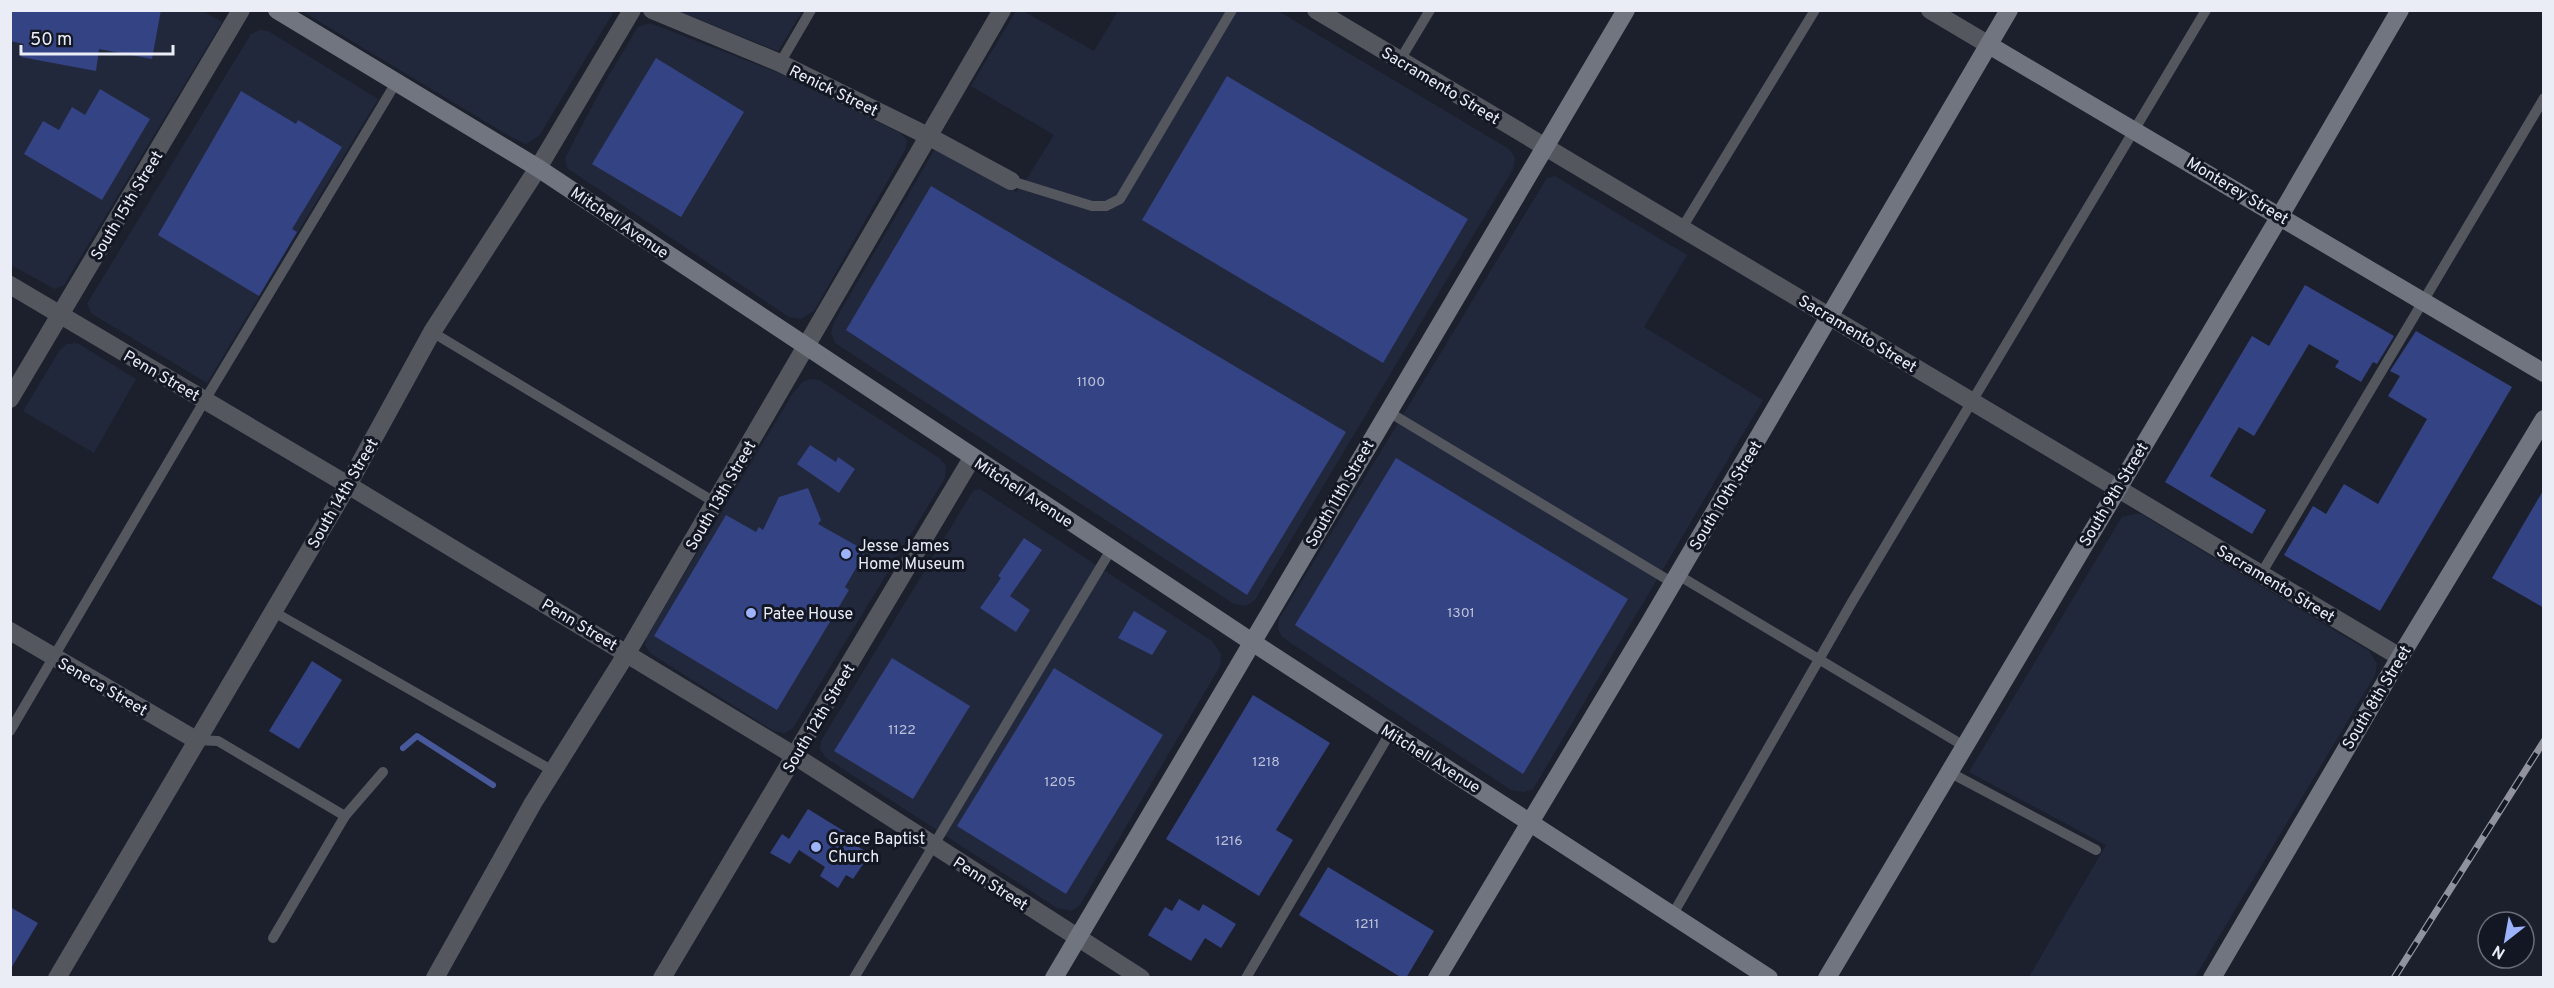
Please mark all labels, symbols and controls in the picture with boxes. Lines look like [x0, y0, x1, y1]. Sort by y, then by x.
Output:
scale bar [21, 18, 172, 56]
text: 50 m [30, 29, 72, 52]
street label: Sacramento Street [1377, 43, 1503, 130]
street label: Renick Street [785, 62, 881, 122]
street label: South 15th Street [87, 148, 168, 264]
street label: Monterey Street [2182, 153, 2292, 230]
street label: Mitchell Avenue [566, 184, 672, 264]
street label: Sacramento Street [1794, 291, 1920, 378]
street label: Penn Street [119, 347, 203, 407]
house number: 1100 [1077, 374, 1105, 391]
street label: South 14th Street [304, 435, 383, 553]
street label: South 13th Street [682, 437, 761, 555]
street label: South 11th Street [1302, 437, 1379, 551]
street label: South 10th Street [1686, 438, 1767, 555]
street label: South 9th Street [2076, 439, 2154, 551]
street label: Mitchell Avenue [970, 454, 1076, 533]
place label: Jesse James Home Museum [858, 537, 965, 575]
street label: Sacramento Street [2212, 541, 2338, 628]
marker: Jesse James Home Museum [839, 547, 853, 561]
street label: Penn Street [537, 595, 621, 656]
place label: Patee House [763, 605, 853, 625]
house number: 1301 [1447, 605, 1475, 622]
marker: Patee House [744, 606, 758, 620]
street label: South 8th Street [2339, 642, 2417, 754]
street label: Seneca Street [54, 654, 150, 721]
street label: South 12th Street [779, 661, 860, 777]
street label: Mitchell Avenue [1376, 721, 1483, 798]
house number: 1122 [888, 722, 916, 739]
house number: 1218 [1252, 754, 1280, 771]
house number: 1205 [1044, 774, 1076, 791]
place label: Grace Baptist Church [828, 830, 925, 868]
house number: 1216 [1215, 833, 1243, 850]
marker: Grace Baptist Church [809, 840, 823, 854]
street label: Penn Street [949, 853, 1031, 916]
north arrow [2476, 910, 2536, 970]
house number: 1211 [1355, 916, 1379, 933]
text: N [2489, 940, 2509, 963]

